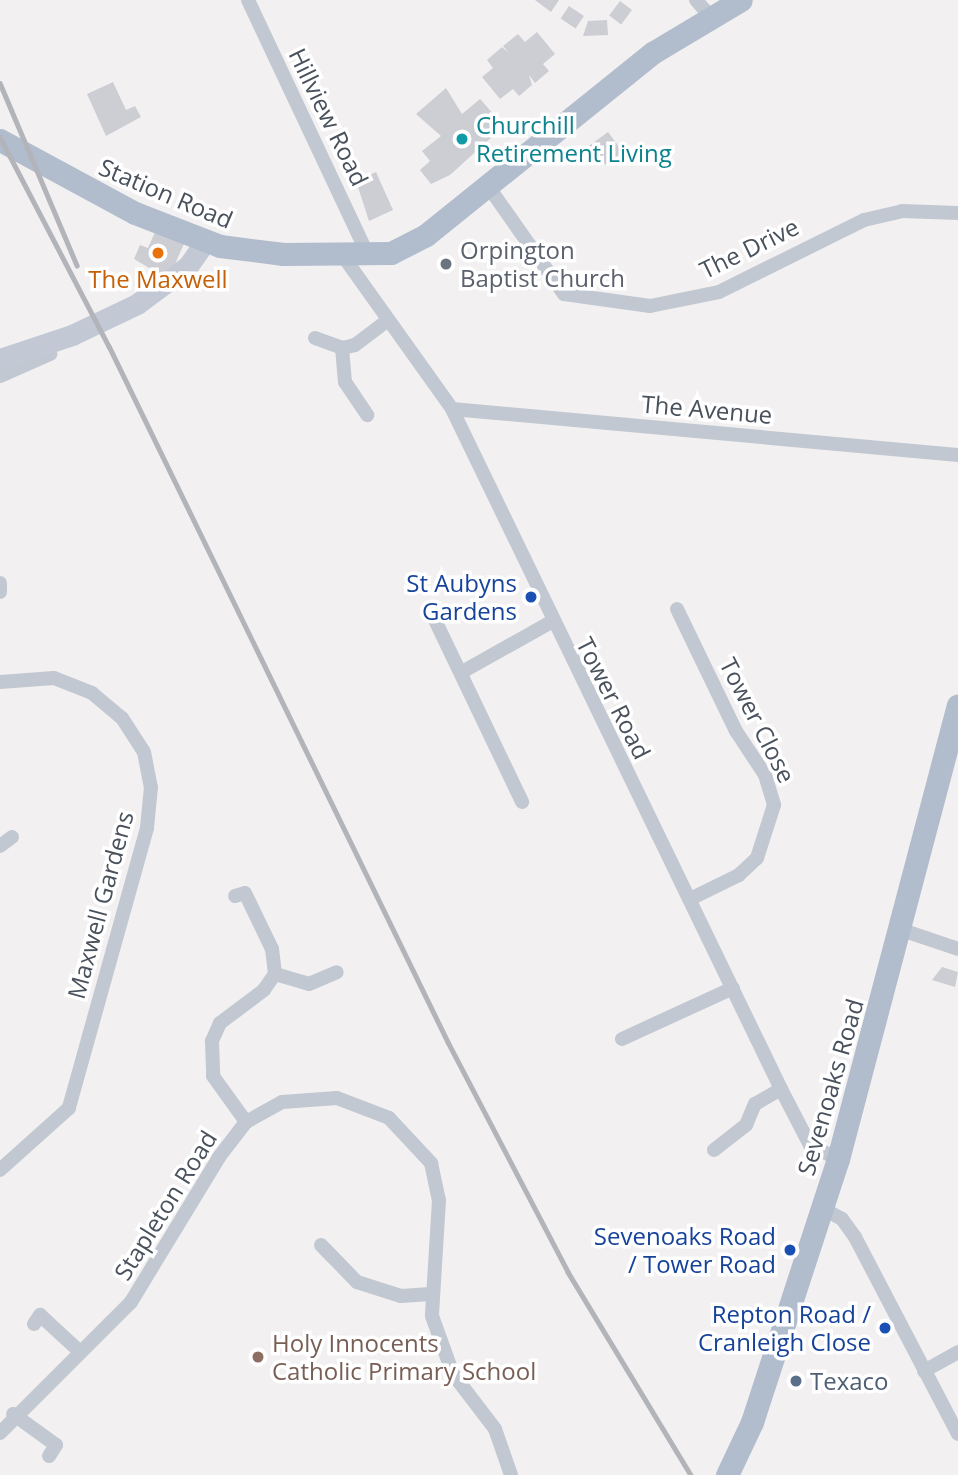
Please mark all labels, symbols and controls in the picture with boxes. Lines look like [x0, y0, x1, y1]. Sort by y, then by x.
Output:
street label: Hillview Road [283, 44, 375, 190]
place label: Churchill Retirement Living [476, 111, 672, 167]
marker: Churchill Retirement Living [454, 131, 470, 147]
street label: Station Road [95, 152, 237, 234]
street label: The Drive [695, 212, 803, 284]
place label: Orpington Baptist Church [460, 236, 625, 292]
marker: The Maxwell [150, 245, 166, 261]
marker: Orpington Baptist Church [438, 256, 454, 272]
place label: The Maxwell [88, 265, 228, 293]
street label: The Avenue [640, 389, 774, 429]
place label: St Aubyns Gardens [406, 569, 517, 625]
marker: St Aubyns Gardens [523, 589, 539, 605]
street label: Tower Road [571, 632, 657, 764]
street label: Tower Close [714, 653, 802, 787]
street label: Maxwell Gardens [61, 808, 139, 1002]
street label: Sevenoaks Road [791, 995, 869, 1179]
street label: Stapleton Road [108, 1125, 222, 1285]
place label: Sevenoaks Road / Tower Road [594, 1222, 776, 1278]
marker: Sevenoaks Road / Tower Road [782, 1242, 798, 1258]
place label: Repton Road / Cranleigh Close [698, 1300, 871, 1356]
marker: Repton Road / Cranleigh Close [877, 1320, 893, 1336]
place label: Holy Innocents Catholic Primary School [272, 1329, 536, 1385]
marker: Holy Innocents Catholic Primary School [250, 1349, 266, 1365]
place label: Texaco [810, 1367, 889, 1395]
marker: Texaco [788, 1373, 804, 1389]

